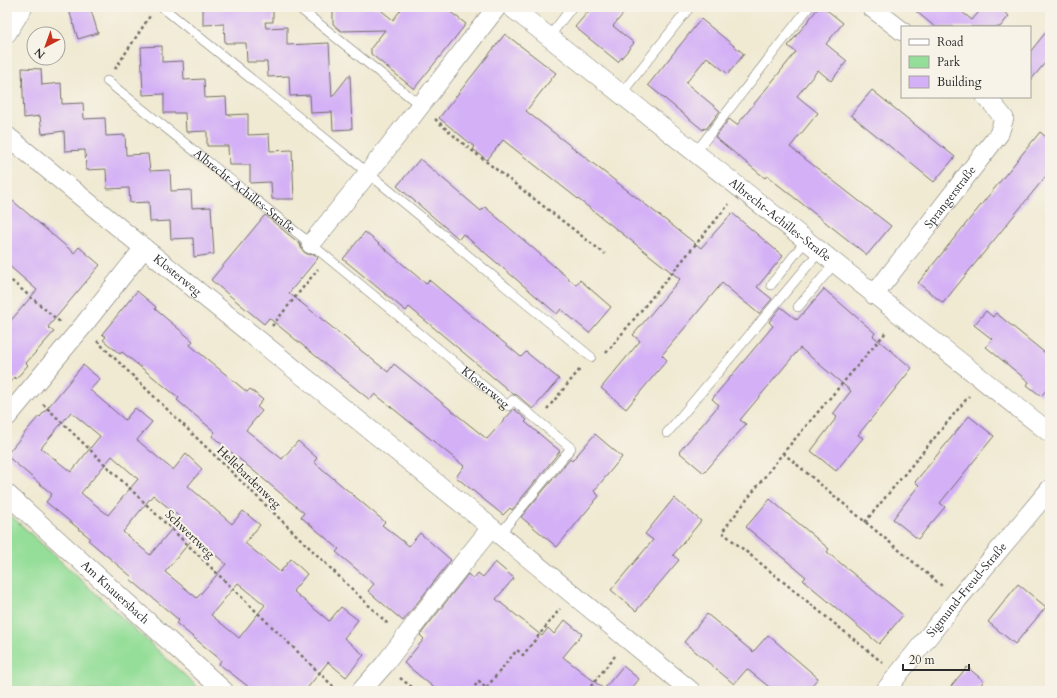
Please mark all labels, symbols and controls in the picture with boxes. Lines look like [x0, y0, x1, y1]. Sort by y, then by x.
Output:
north arrow [26, 26, 66, 66]
legend [901, 26, 1031, 98]
text: Road [937, 34, 964, 50]
text: N [31, 44, 48, 62]
text: Park [937, 54, 961, 70]
text: Building [937, 74, 982, 90]
street label: Albrecht-Achilles-Straße [190, 145, 299, 236]
street label: Sprangerstraße [921, 162, 979, 232]
street label: Albrecht-Achilles-Straße [726, 174, 835, 265]
street label: Klosterweg [150, 251, 205, 300]
street label: Klosterweg [458, 363, 513, 412]
street label: Hellebardenweg [213, 442, 285, 512]
street label: Schwertweg [162, 506, 218, 562]
street label: Sigmund-Freud-Straße [923, 539, 1010, 641]
street label: Am Knauersbach [77, 557, 153, 628]
scale bar [903, 646, 969, 672]
text: 20 m [909, 652, 936, 668]

